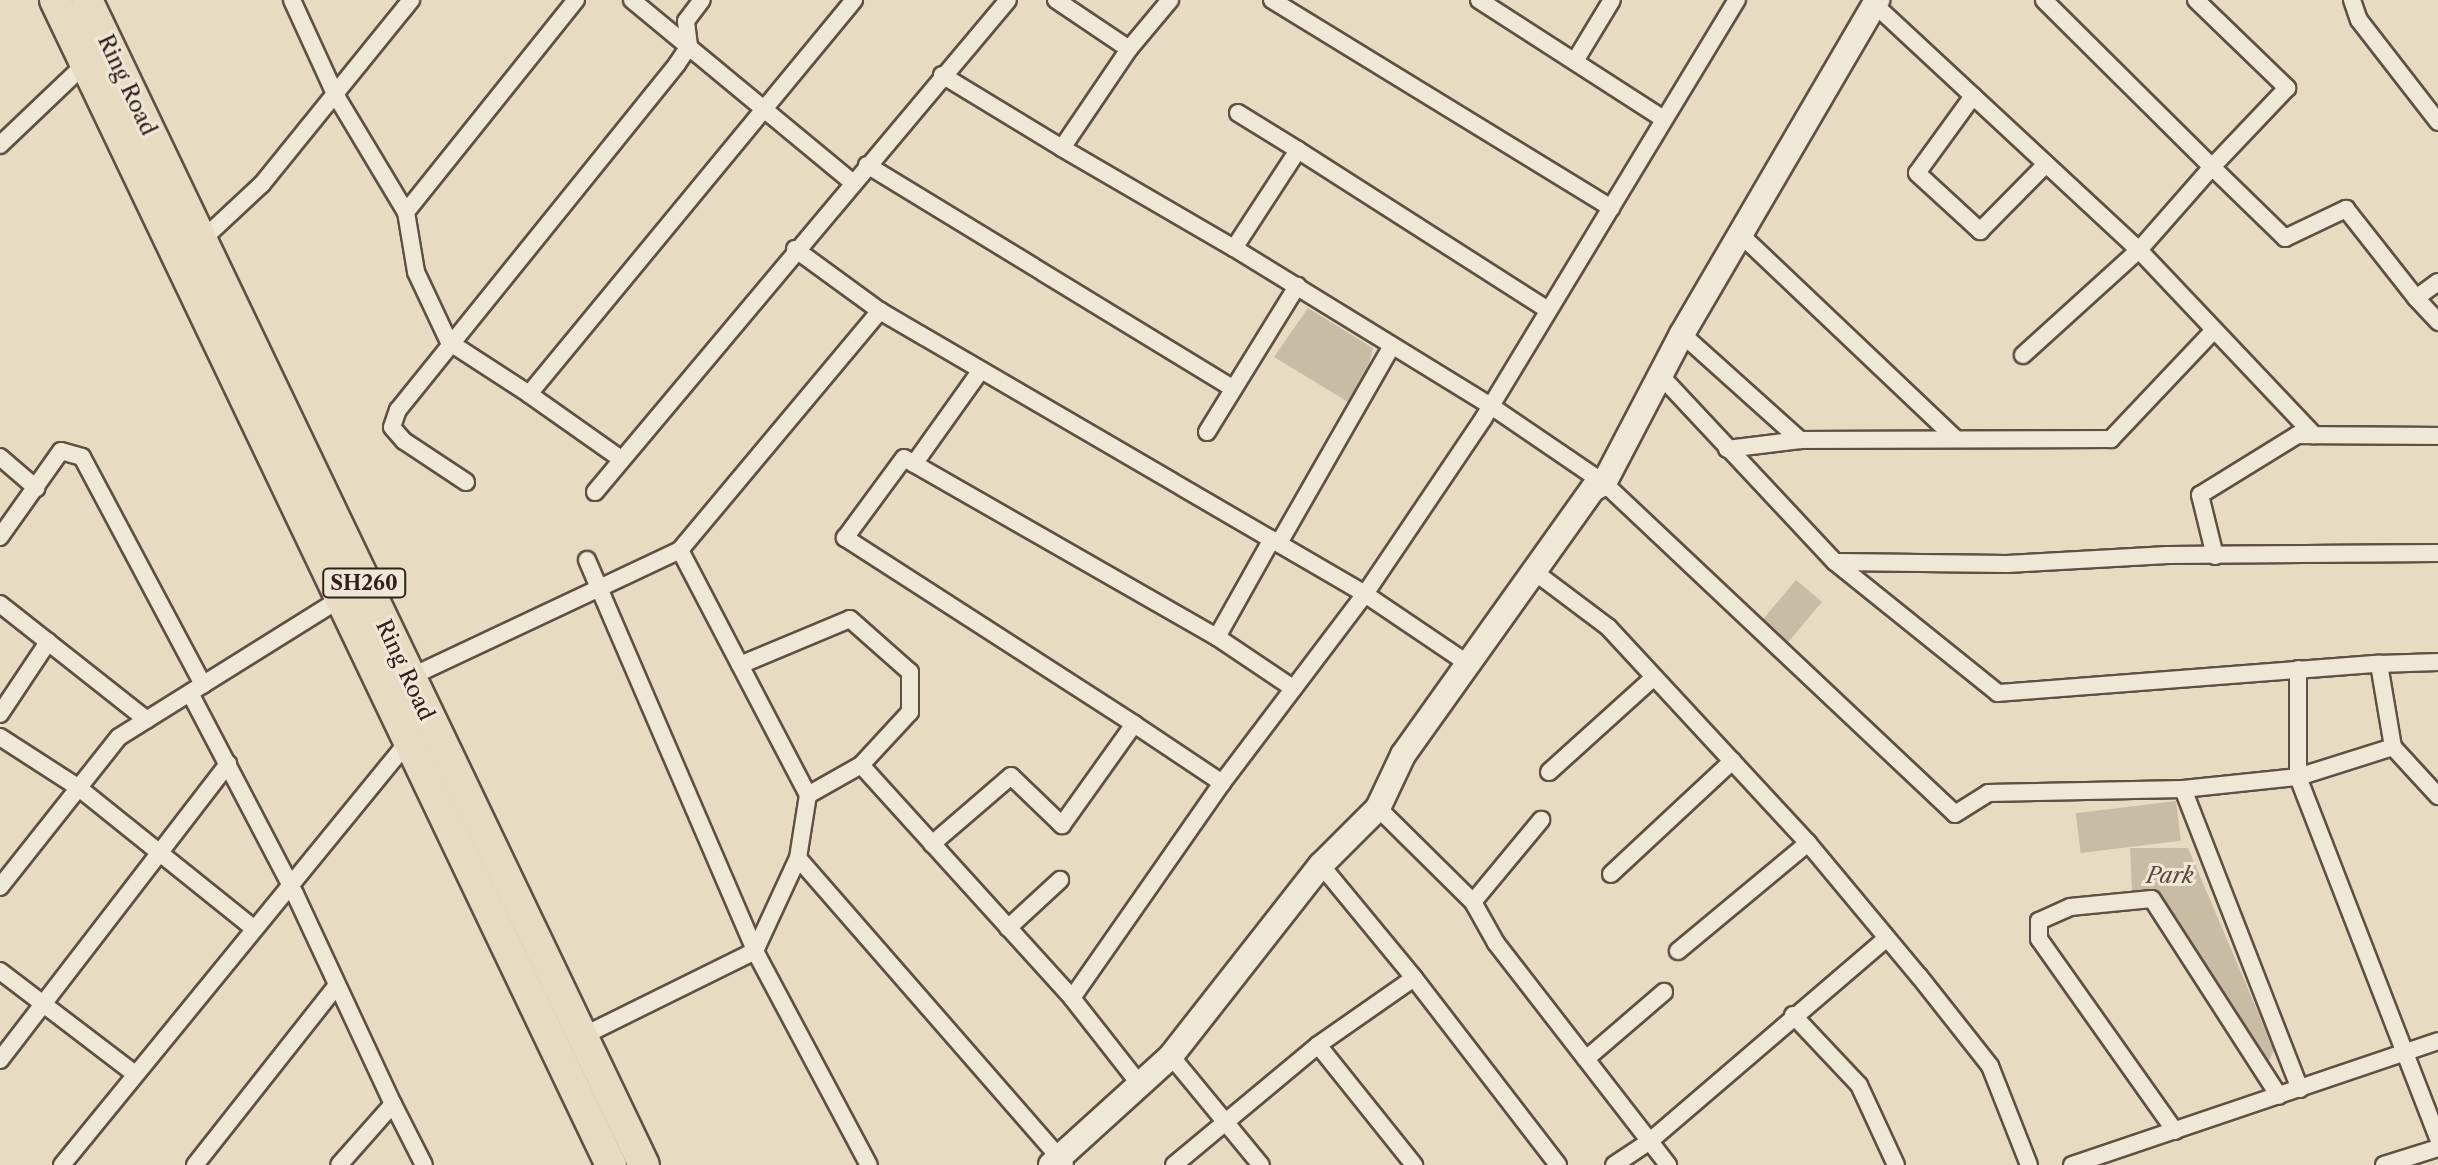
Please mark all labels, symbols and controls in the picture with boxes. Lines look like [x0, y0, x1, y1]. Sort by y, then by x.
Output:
street label: Ring Road [92, 30, 162, 140]
road number: SH260 [322, 567, 406, 599]
street label: Ring Road [370, 615, 440, 725]
park label: Park [2146, 863, 2194, 889]

